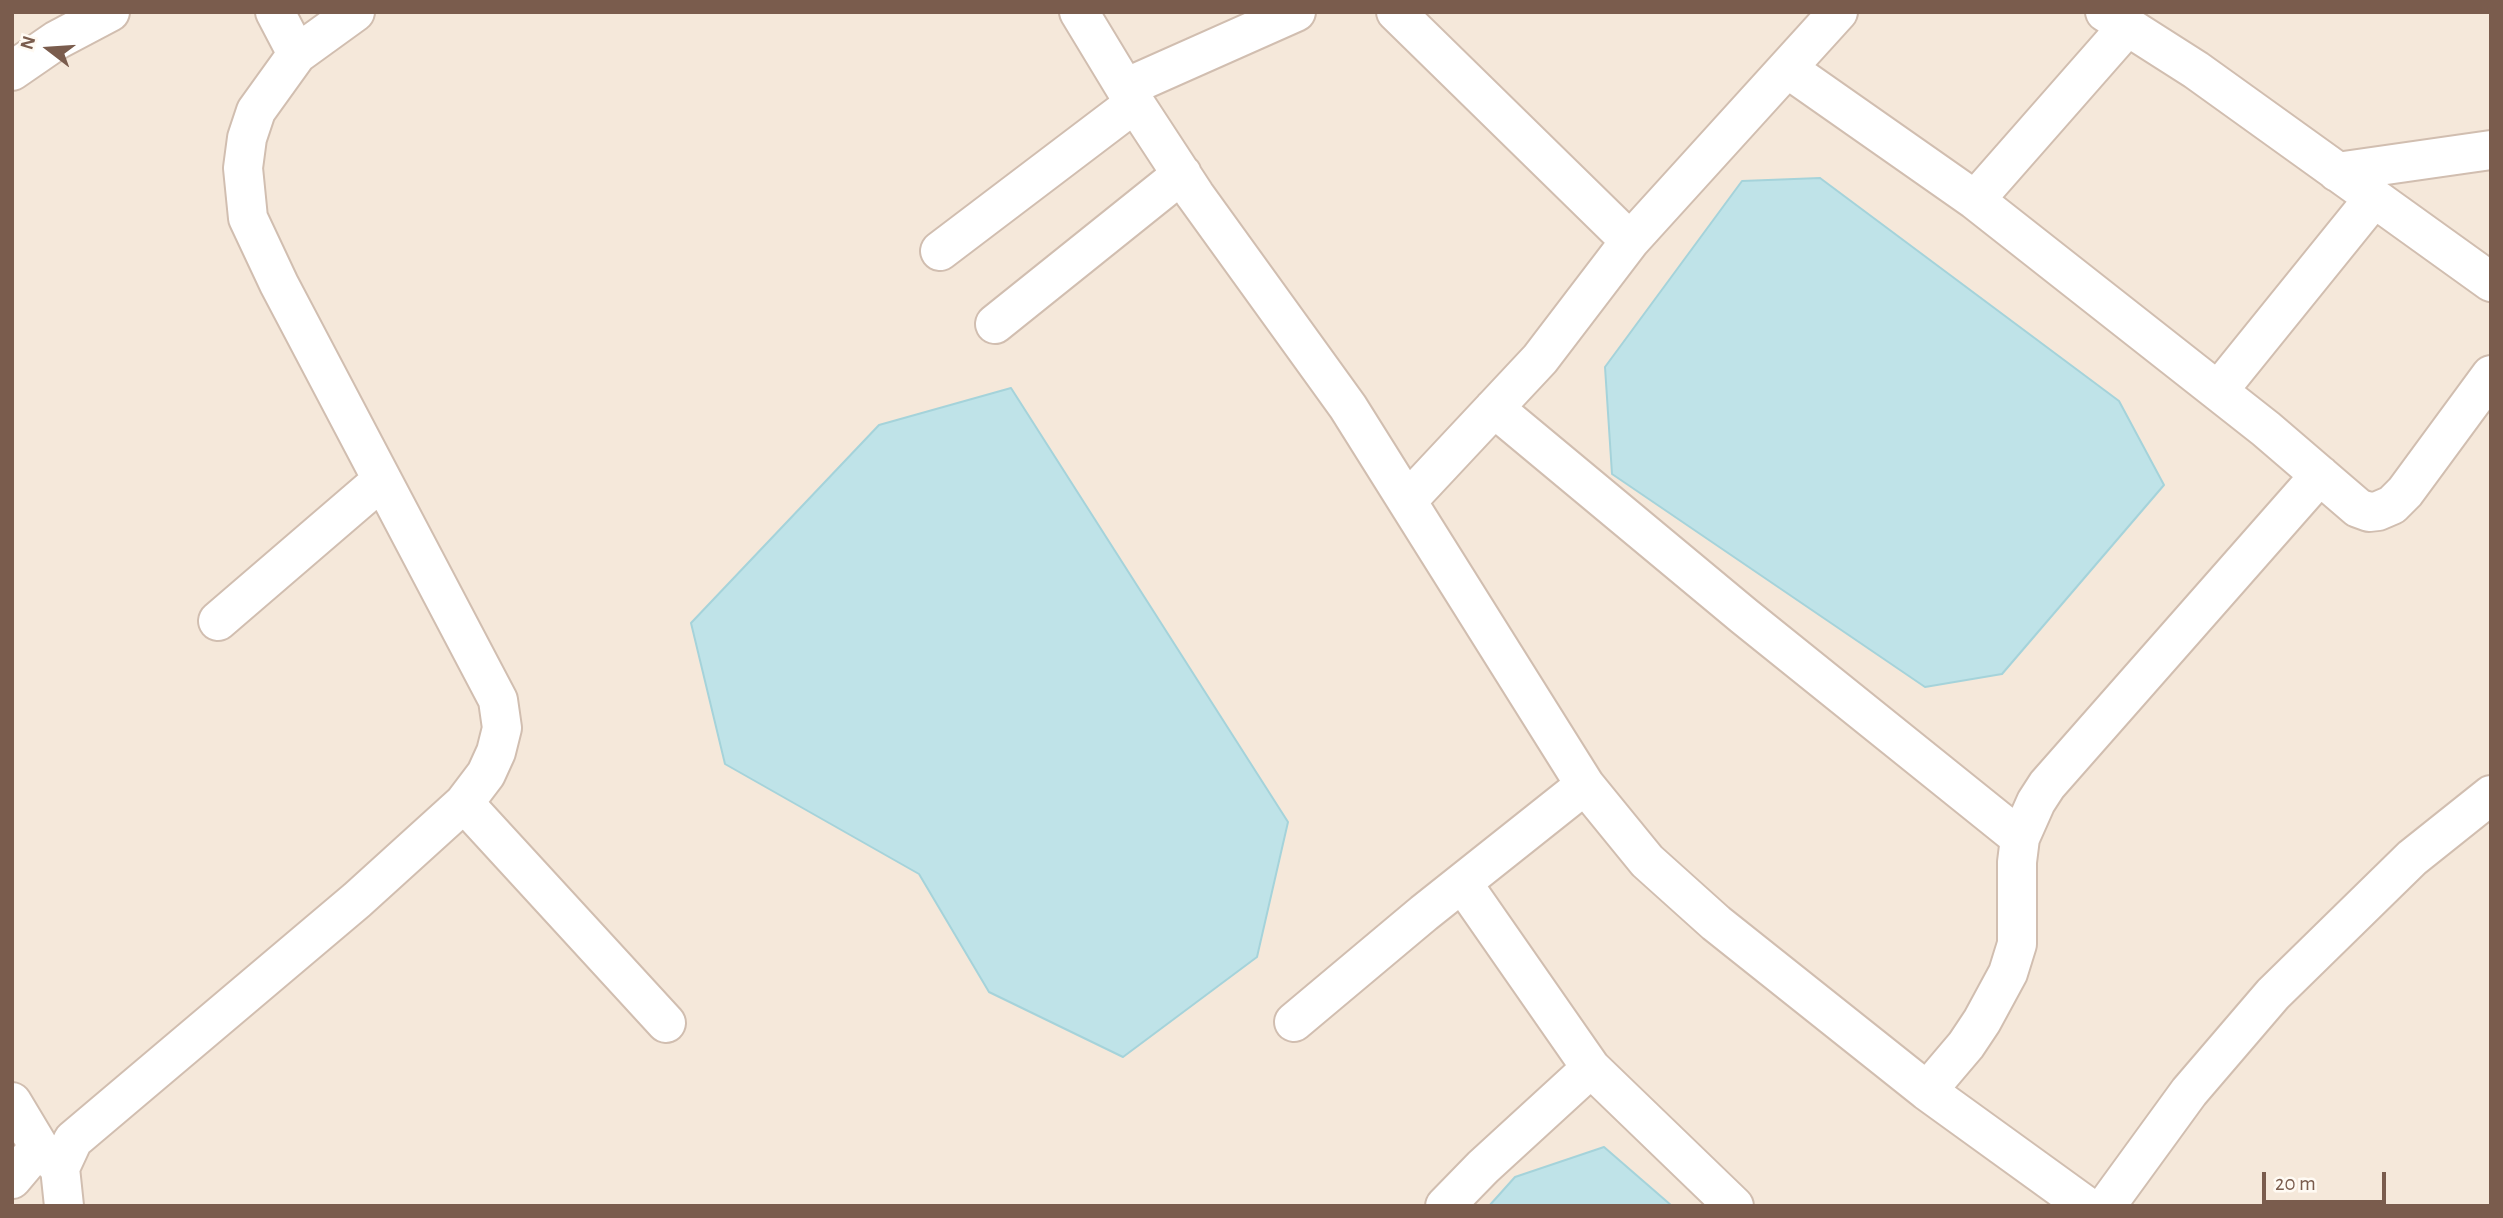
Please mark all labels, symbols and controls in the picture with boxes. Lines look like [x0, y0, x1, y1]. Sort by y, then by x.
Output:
north arrow [14, 14, 84, 84]
text: N [17, 34, 39, 52]
scale bar [2265, 1158, 2389, 1202]
text: 20 m [2275, 1173, 2316, 1194]

